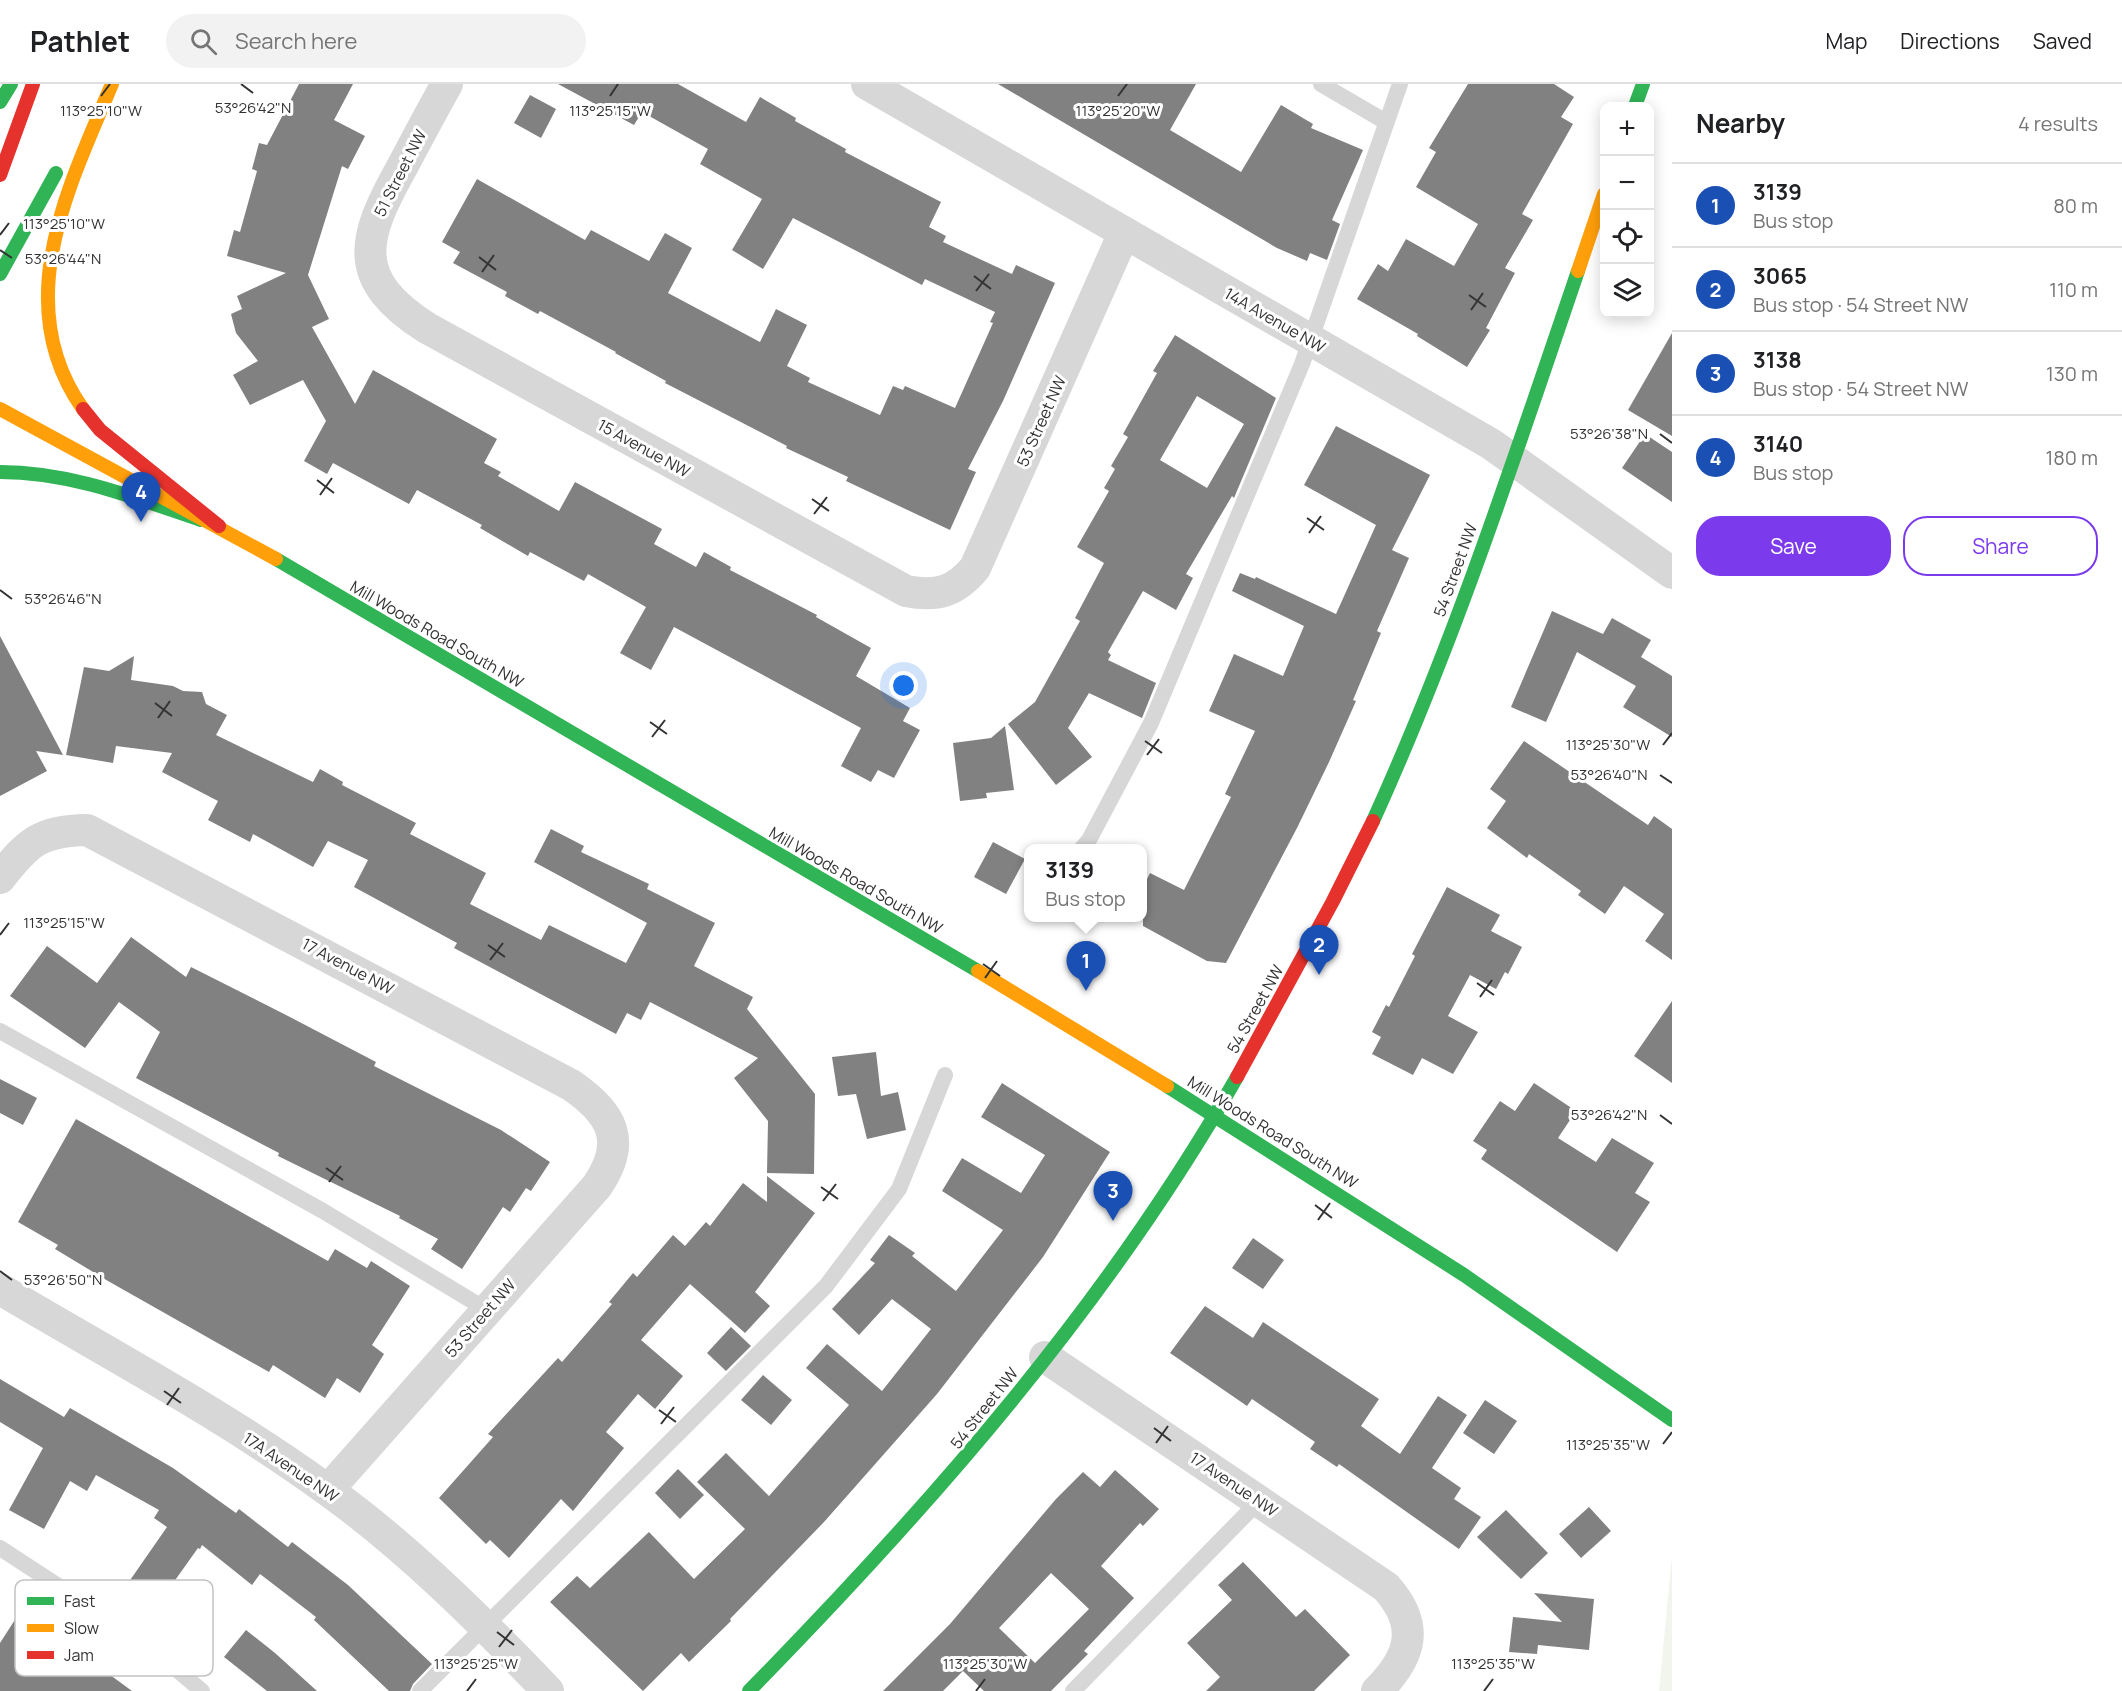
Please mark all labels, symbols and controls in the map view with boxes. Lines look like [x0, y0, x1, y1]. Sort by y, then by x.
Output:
search box [166, 14, 586, 68]
text: Pathlet [30, 22, 130, 60]
icon: search [187, 25, 220, 58]
text: Search here [235, 26, 357, 56]
text: Map [1826, 27, 1867, 55]
text: Directions [1900, 27, 2000, 55]
text: Saved [2033, 27, 2092, 55]
text: 53°26'42"N [215, 97, 291, 118]
text: 113°25'10"W [60, 100, 142, 121]
text: 113°25'15"W [569, 100, 651, 121]
text: 113°25'20"W [1076, 100, 1160, 121]
map controls [1600, 102, 1654, 318]
button: + [1600, 102, 1654, 156]
text: Nearby [1696, 105, 1785, 141]
text: 4 results [2018, 110, 2098, 137]
street label: 51 Street NW [369, 126, 431, 220]
button: − [1600, 156, 1654, 210]
text: 3139 [1753, 177, 1802, 207]
text: 1 [1711, 192, 1720, 219]
text: 80 m [2053, 192, 2098, 219]
text: Bus stop [1753, 207, 1833, 234]
button: locate [1600, 210, 1654, 264]
text: 113°25'10"W [23, 213, 105, 234]
text: 53°26'44"N [25, 248, 101, 269]
text: 3065 [1753, 261, 1807, 291]
button: layers [1600, 264, 1654, 318]
text: 2 [1710, 276, 1721, 303]
text: 110 m [2049, 276, 2098, 303]
street label: 14A Avenue NW [1221, 282, 1329, 358]
text: Bus stop · 54 Street NW [1753, 291, 1968, 318]
text: 3138 [1753, 345, 1802, 375]
text: 3 [1710, 360, 1721, 387]
text: 130 m [2046, 360, 2098, 387]
street label: 53 Street NW [1011, 372, 1071, 470]
text: Bus stop · 54 Street NW [1753, 375, 1968, 402]
street label: 15 Avenue NW [594, 414, 694, 483]
text: 53°26'38"N [1570, 423, 1648, 444]
text: 3140 [1753, 429, 1803, 459]
text: 4 [1709, 444, 1722, 471]
text: 180 m [2045, 444, 2098, 471]
text: Bus stop [1753, 459, 1833, 486]
pin: 4 [122, 472, 160, 522]
button: Save [1696, 516, 1891, 576]
button: Share [1903, 516, 2098, 576]
street label: 54 Street NW [1428, 520, 1482, 620]
street label: Mill Woods Road South NW [346, 575, 528, 693]
text: 53°26'46"N [24, 588, 102, 609]
your location [889, 671, 918, 700]
text: 113°25'30"W [1566, 734, 1650, 755]
text: 53°26'40"N [1570, 764, 1648, 785]
street label: Mill Woods Road South NW [765, 821, 947, 939]
popup [1024, 844, 1147, 922]
text: 3139 [1045, 855, 1094, 885]
text: Bus stop [1045, 885, 1126, 912]
text: 113°25'15"W [23, 912, 105, 933]
pin: 2 [1300, 926, 1338, 975]
street label: 17 Avenue NW [298, 932, 398, 1000]
pin: 1 [1066, 942, 1106, 991]
street label: 54 Street NW [1222, 961, 1288, 1057]
street label: Mill Woods Road South NW [1184, 1071, 1362, 1194]
text: 53°26'42"N [1571, 1104, 1647, 1125]
pin: 3 [1094, 1172, 1132, 1221]
text: 53°26'50"N [24, 1269, 102, 1290]
street label: 53 Street NW [440, 1274, 520, 1362]
street label: 54 Street NW [945, 1363, 1023, 1453]
street label: 17A Avenue NW [239, 1427, 343, 1507]
text: 113°25'35"W [1566, 1434, 1650, 1455]
street label: 17 Avenue NW [1186, 1447, 1282, 1521]
legend [15, 1580, 213, 1676]
text: Fast [64, 1590, 95, 1612]
text: Slow [64, 1617, 99, 1639]
text: Jam [64, 1644, 94, 1666]
text: 113°25'25"W [434, 1653, 518, 1674]
text: 113°25'30"W [943, 1653, 1027, 1674]
text: 113°25'35"W [1451, 1653, 1535, 1674]

